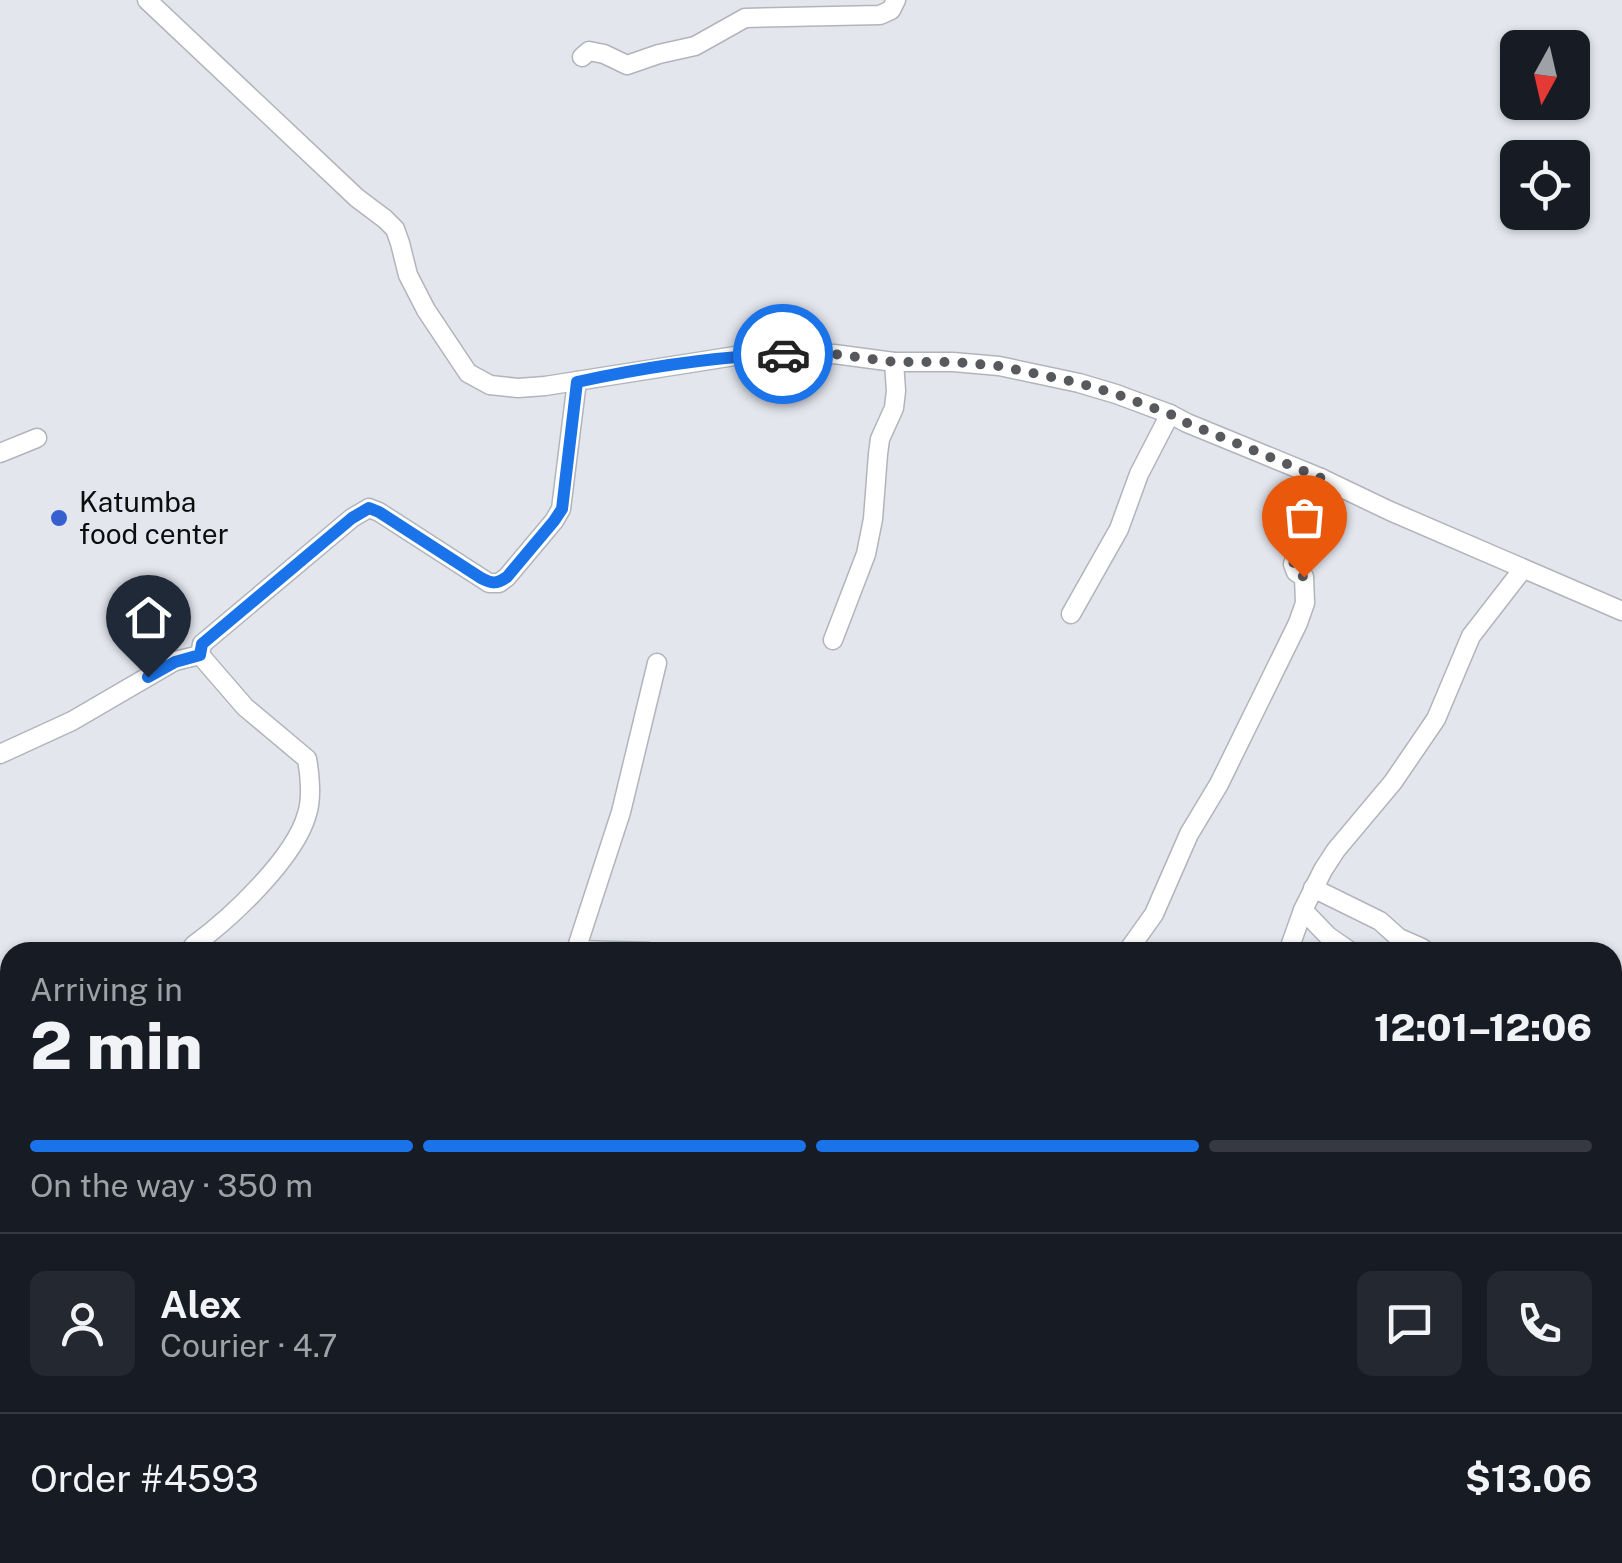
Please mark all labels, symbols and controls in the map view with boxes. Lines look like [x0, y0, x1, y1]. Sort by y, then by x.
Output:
north arrow [1500, 30, 1590, 120]
map controls [1500, 30, 1590, 230]
button: locate [1500, 140, 1590, 230]
courier [733, 304, 833, 404]
icon: car [756, 327, 811, 382]
pin [1262, 475, 1347, 578]
place label: Katumba food center [79, 485, 229, 550]
icon: bag [1277, 490, 1332, 545]
marker: Katumba food center [48, 507, 70, 529]
pin [106, 575, 191, 678]
icon: home [121, 590, 176, 645]
text: Arriving in [30, 971, 183, 1008]
text: 12:01–12:06 [1374, 1005, 1592, 1050]
text: 2 min [30, 1007, 203, 1084]
text: On the way · 350 m [30, 1167, 313, 1204]
button: person [30, 1271, 135, 1376]
button: chat [1357, 1271, 1462, 1376]
button: phone [1487, 1271, 1592, 1376]
text: Alex [160, 1282, 242, 1327]
text: Courier · 4.7 [160, 1327, 337, 1364]
text: Order #4593 [30, 1456, 259, 1501]
text: $13.06 [1465, 1456, 1592, 1501]

